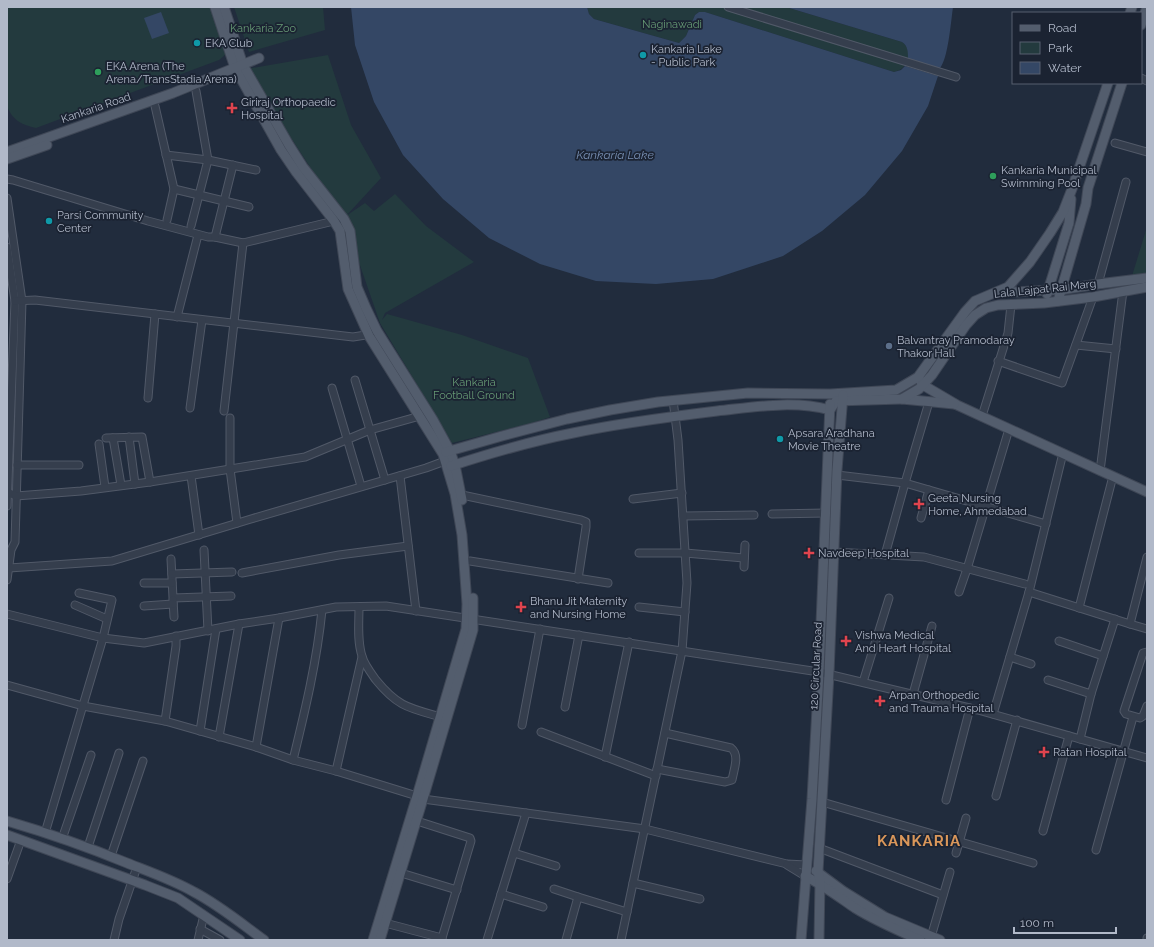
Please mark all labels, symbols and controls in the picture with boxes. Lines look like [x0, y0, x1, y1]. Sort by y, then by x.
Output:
legend [1012, 12, 1142, 84]
park label: Naginawadi [642, 18, 702, 31]
text: Road [1048, 21, 1077, 35]
park label: Kankaria Zoo [230, 22, 297, 35]
place label: EKA Club [205, 37, 253, 50]
marker: EKA Club [192, 38, 202, 48]
text: Park [1048, 41, 1073, 55]
place label: Kankaria Lake - Public Park [651, 43, 722, 69]
marker: Kankaria Lake - Public Park [638, 50, 648, 60]
place label: EKA Arena (The Arena/TransStadia Arena) [106, 60, 237, 86]
text: Water [1048, 61, 1082, 75]
marker: EKA Arena (The Arena/TransStadia Arena) [93, 67, 103, 77]
street label: Kankaria Road [59, 90, 133, 126]
place label: Giriraj Orthopaedic Hospital [241, 96, 336, 122]
marker: Giriraj Orthopaedic Hospital [226, 102, 238, 114]
water label: Kankaria Lake [576, 148, 654, 162]
place label: Kankaria Municipal Swimming Pool [1001, 164, 1097, 190]
marker: Kankaria Municipal Swimming Pool [988, 171, 998, 181]
place label: Parsi Community Center [57, 209, 143, 235]
marker: Parsi Community Center [44, 216, 54, 226]
street label: Lala Lajpat Rai Marg [993, 277, 1097, 301]
place label: Balvantray Pramodaray Thakor Hall [897, 334, 1015, 360]
marker: Balvantray Pramodaray Thakor Hall [884, 341, 894, 351]
park label: Kankaria Football Ground [433, 376, 515, 402]
place label: Apsara Aradhana Movie Theatre [788, 427, 875, 453]
marker: Apsara Aradhana Movie Theatre [775, 434, 785, 444]
place label: Geeta Nursing Home, Ahmedabad [928, 492, 1027, 518]
marker: Geeta Nursing Home, Ahmedabad [913, 498, 925, 510]
marker: Navdeep Hospital [803, 547, 815, 559]
place label: Navdeep Hospital [818, 547, 909, 560]
place label: Bhanu Jit Maternity and Nursing Home [530, 595, 627, 621]
marker: Bhanu Jit Maternity and Nursing Home [515, 601, 527, 613]
street label: 120 Circular Road [807, 622, 825, 710]
place label: Vishwa Medical And Heart Hospital [855, 629, 951, 655]
marker: Vishwa Medical And Heart Hospital [840, 635, 852, 647]
place label: Arpan Orthopedic and Trauma Hospital [889, 689, 993, 715]
marker: Arpan Orthopedic and Trauma Hospital [874, 695, 886, 707]
marker: Ratan Hospital [1038, 746, 1050, 758]
place label: Ratan Hospital [1053, 746, 1127, 759]
district label: KANKARIA [877, 832, 961, 850]
scale bar [1014, 909, 1116, 935]
text: 100 m [1020, 916, 1054, 930]

